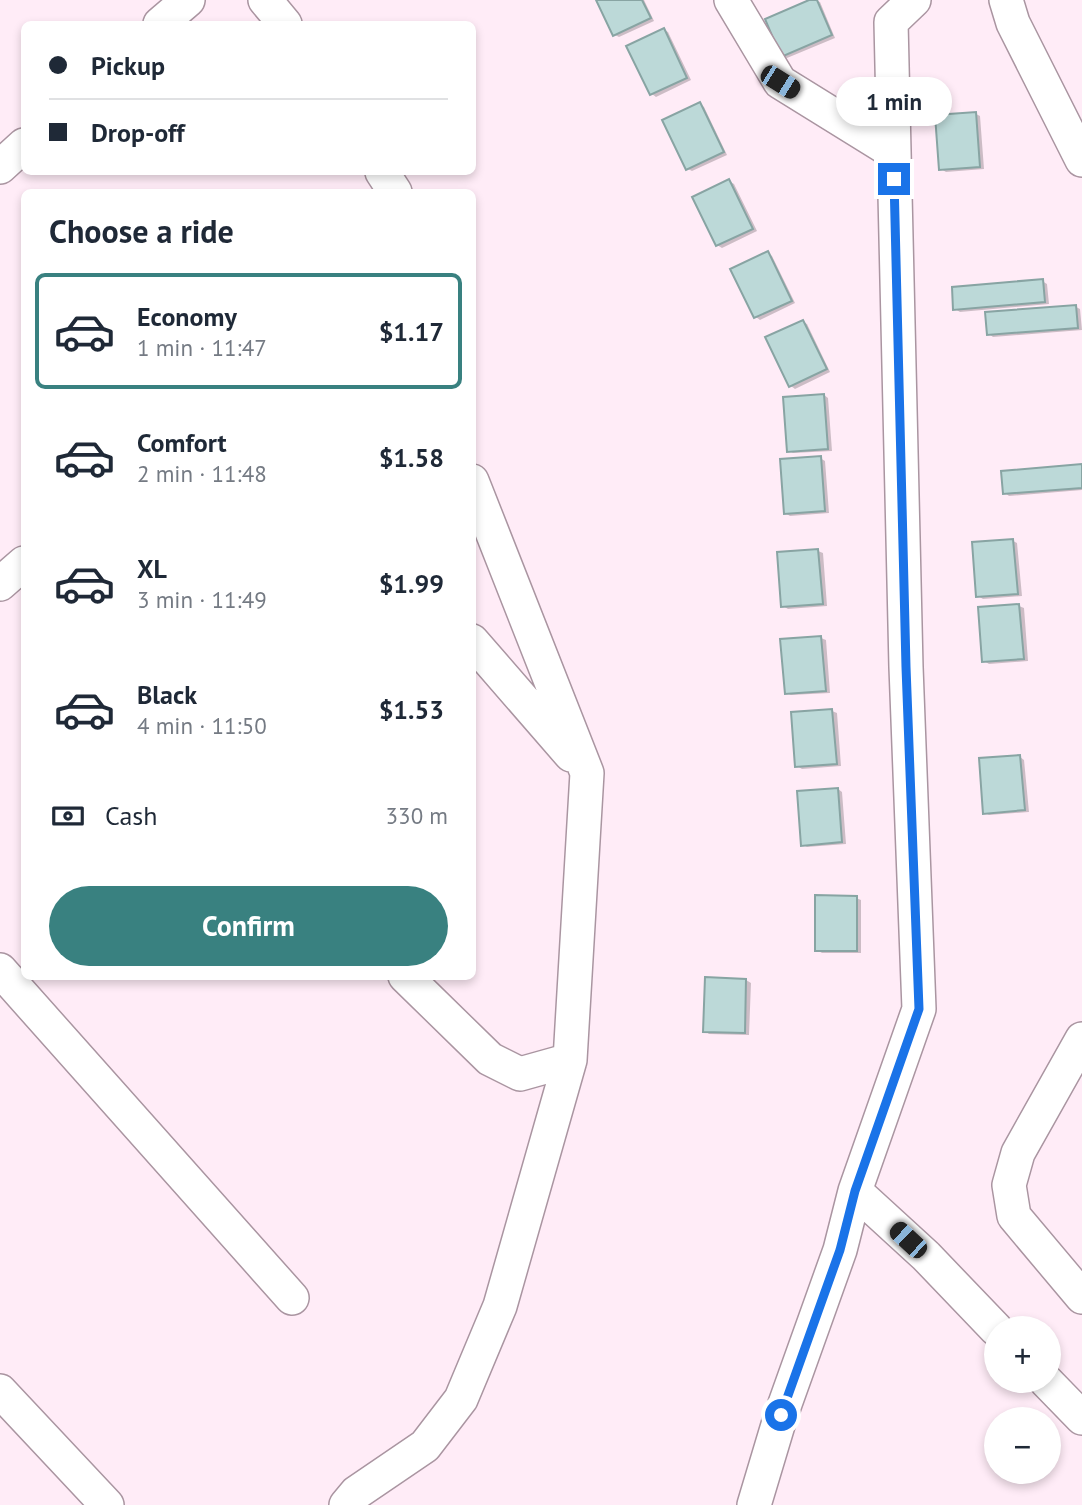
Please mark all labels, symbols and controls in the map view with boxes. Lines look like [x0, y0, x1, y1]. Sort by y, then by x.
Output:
text: Pickup [91, 49, 165, 82]
car [757, 62, 804, 102]
callout: 1 min [836, 78, 952, 127]
text: 1 min [866, 87, 922, 116]
text: Drop-off [91, 116, 185, 149]
route end [878, 163, 910, 195]
text: Choose a ride [49, 210, 234, 252]
icon: car [53, 300, 116, 363]
text: Economy [137, 300, 237, 333]
text: $1.17 [379, 315, 444, 348]
text: 1 min · 11:47 [137, 333, 267, 362]
icon: car [53, 426, 116, 489]
text: Comfort [137, 426, 227, 459]
text: $1.58 [379, 441, 444, 474]
text: 2 min · 11:48 [137, 459, 267, 488]
icon: car [53, 552, 116, 615]
text: XL [137, 552, 167, 585]
text: $1.99 [379, 567, 444, 600]
text: 3 min · 11:49 [137, 585, 267, 614]
icon: car [53, 678, 116, 741]
text: Black [137, 678, 197, 711]
text: $1.53 [379, 693, 444, 726]
text: 4 min · 11:50 [137, 711, 267, 740]
icon: cash [49, 797, 87, 835]
text: Cash [105, 799, 157, 832]
text: 330 m [386, 801, 448, 830]
button: Confirm [49, 886, 448, 966]
car [886, 1218, 931, 1262]
map controls [984, 1316, 1061, 1484]
button: + [984, 1316, 1061, 1393]
route start [765, 1399, 797, 1431]
button: − [984, 1407, 1061, 1484]

